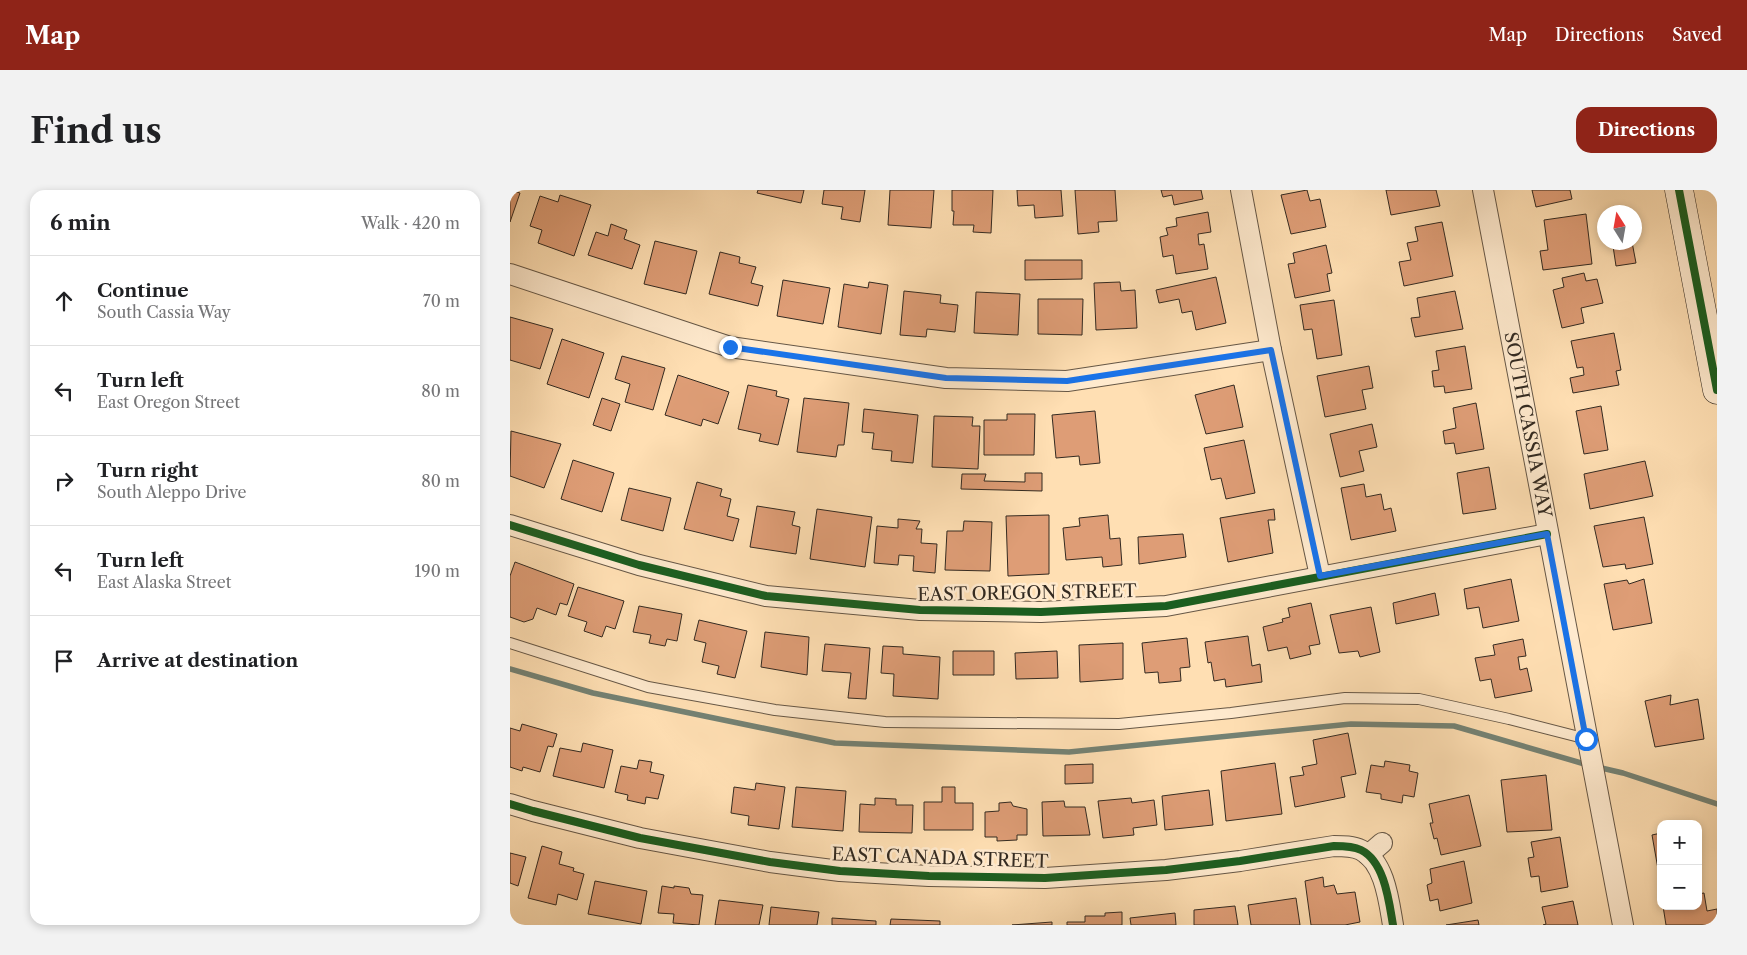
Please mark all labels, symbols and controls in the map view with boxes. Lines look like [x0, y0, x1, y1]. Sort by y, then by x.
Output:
text: Map [25, 21, 80, 50]
text: Map [1488, 24, 1527, 46]
text: Directions [1555, 24, 1644, 46]
text: Saved [1672, 24, 1722, 46]
button: Directions [1576, 107, 1717, 153]
text: Find us [30, 109, 162, 152]
north arrow [1597, 205, 1642, 250]
text: 6 min [50, 210, 111, 235]
text: Walk · 420 m [361, 213, 460, 233]
text: Continue [97, 279, 189, 302]
icon: ahead [50, 287, 78, 315]
text: 70 m [423, 291, 460, 311]
text: South Cassia Way [97, 302, 231, 322]
street label: SOUTH CASSIA WAY [1499, 330, 1556, 521]
route end [719, 336, 742, 359]
text: Turn left [97, 369, 184, 392]
icon: left [50, 377, 78, 405]
text: 80 m [421, 381, 460, 401]
text: East Oregon Street [97, 392, 240, 412]
text: Turn right [97, 459, 198, 482]
icon: right [50, 467, 78, 495]
text: 80 m [421, 471, 460, 491]
text: South Aleppo Drive [97, 482, 246, 502]
text: Turn left [97, 549, 184, 572]
icon: left [50, 557, 78, 585]
text: 190 m [415, 561, 460, 581]
text: East Alaska Street [97, 572, 231, 592]
street label: EAST OREGON STREET [917, 580, 1137, 606]
icon: arrive [50, 647, 78, 675]
text: Arrive at destination [97, 649, 298, 672]
route start [1575, 728, 1598, 751]
map controls [1657, 820, 1702, 910]
button: + [1657, 820, 1702, 865]
street label: EAST CANADA STREET [831, 843, 1049, 873]
button: − [1657, 865, 1702, 910]

